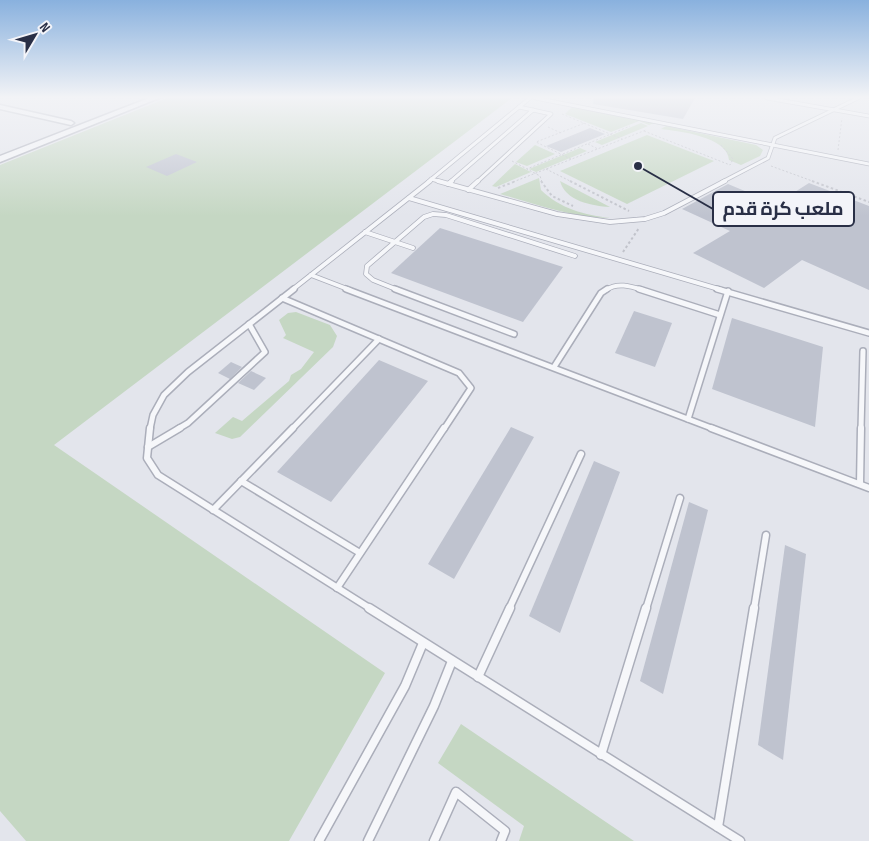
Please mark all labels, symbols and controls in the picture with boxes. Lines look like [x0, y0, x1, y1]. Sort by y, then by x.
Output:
north arrow [10, 10, 60, 60]
text: N [36, 19, 54, 35]
callout: ملعب كرة قدم [713, 192, 854, 226]
text: ملعب كرة قدم [722, 198, 844, 222]

